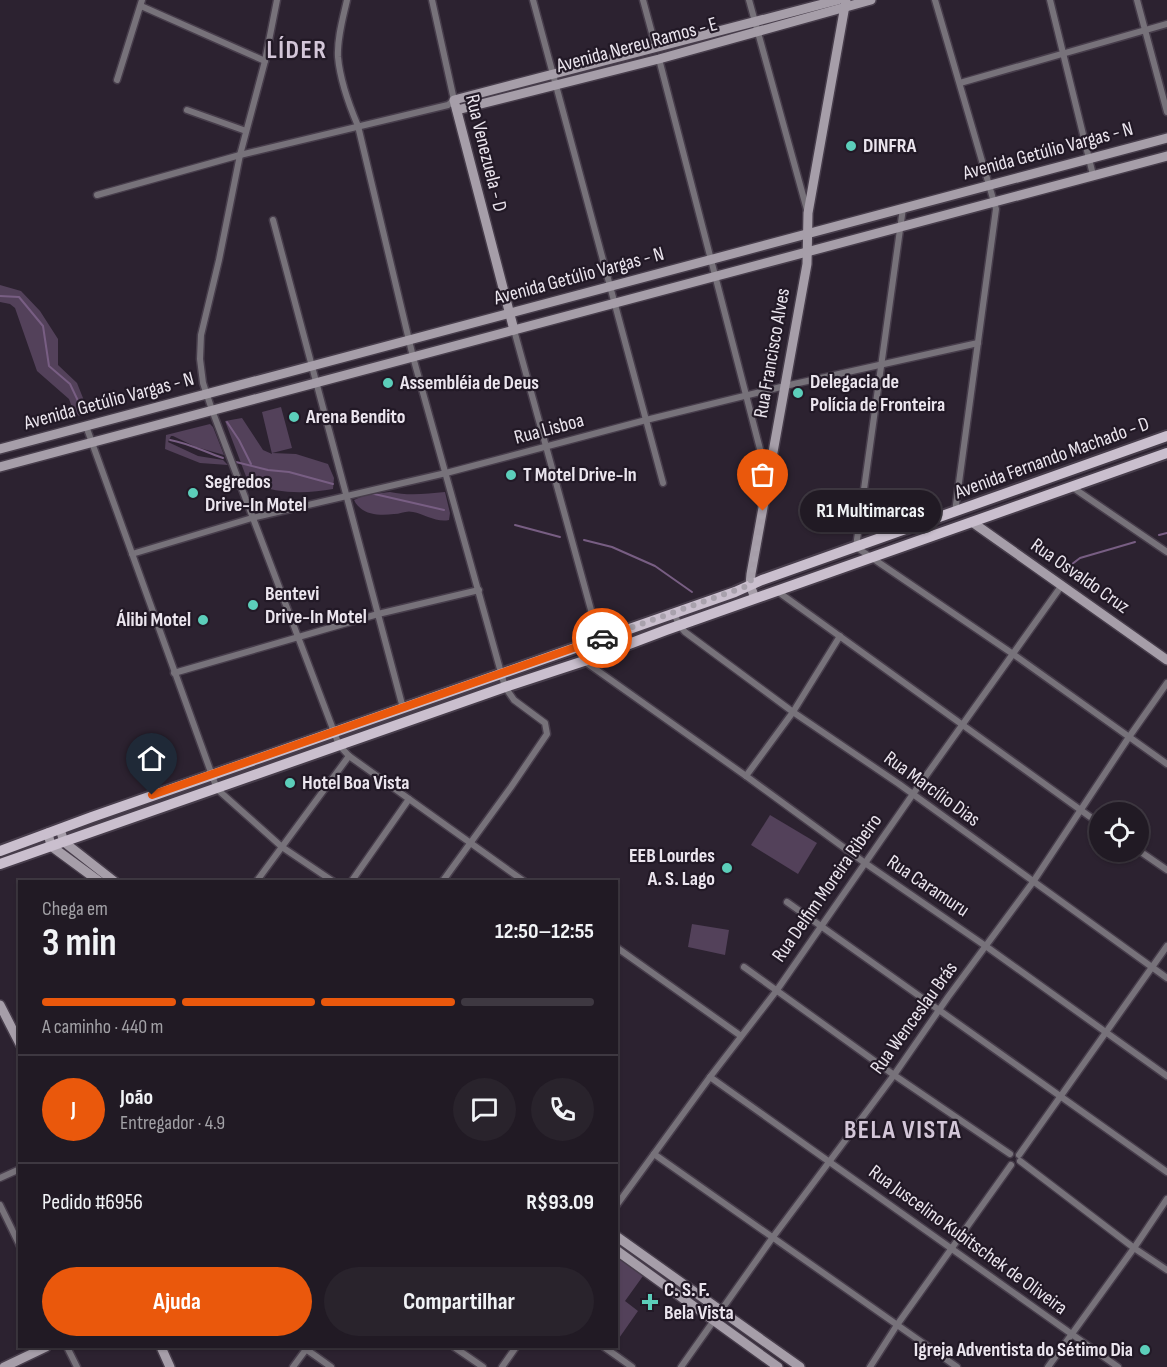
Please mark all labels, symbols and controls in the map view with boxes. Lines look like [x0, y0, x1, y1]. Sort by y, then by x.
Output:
street label: Avenida Nereu Ramos - E [553, 12, 720, 78]
district label: LÍDER [266, 35, 328, 66]
street label: Rua Venezuela - D [460, 92, 512, 214]
street label: Avenida Getúlio Vargas - N [959, 117, 1136, 186]
place label: DINFRA [863, 134, 917, 158]
marker: DINFRA [844, 139, 858, 153]
street label: Avenida Getúlio Vargas - N [490, 242, 667, 311]
street label: Rua Francisco Alves [749, 286, 795, 420]
street label: Avenida Getúlio Vargas - N [20, 367, 197, 436]
place label: Delegacia de Polícia de Fronteira [810, 370, 945, 417]
place label: Assembléia de Deus [399, 371, 539, 395]
marker: Assembléia de Deus [381, 376, 395, 390]
marker: Delegacia de Polícia de Fronteira [791, 386, 805, 400]
place label: Arena Bendito [305, 405, 405, 429]
street label: Rua Lisboa [512, 408, 586, 450]
marker: Arena Bendito [287, 410, 301, 424]
street label: Avenida Fernando Machado - D [951, 412, 1153, 505]
pin [737, 449, 788, 511]
icon: bag [746, 458, 779, 491]
place label: T Motel Drive-In [523, 463, 637, 487]
marker: T Motel Drive-In [504, 468, 518, 482]
place label: Segredos Drive-In Motel [205, 470, 307, 517]
marker: Segredos Drive-In Motel [186, 486, 200, 500]
callout: R1 Multimarcas [799, 490, 940, 532]
text: R1 Multimarcas [816, 499, 925, 523]
street label: Rua Osvaldo Cruz [1026, 533, 1134, 619]
place label: Bentevi Drive-In Motel [265, 582, 367, 629]
marker: Bentevi Drive-In Motel [246, 598, 260, 612]
place label: Álibi Motel [116, 608, 191, 632]
courier [572, 608, 632, 668]
marker: Álibi Motel [196, 613, 210, 627]
icon: car [586, 622, 619, 655]
pin [126, 733, 177, 795]
icon: home [135, 742, 168, 775]
street label: Rua Marcílio Dias [879, 746, 985, 832]
place label: Hotel Boa Vista [302, 771, 409, 795]
marker: Hotel Boa Vista [283, 776, 297, 790]
map controls [1089, 802, 1149, 862]
button: locate [1089, 802, 1149, 862]
street label: Rua Delfim Moreira Ribeiro [767, 809, 887, 967]
place label: EEB Lourdes A. S. Lago [629, 844, 715, 891]
street label: Rua Caramuru [882, 850, 974, 922]
marker: EEB Lourdes A. S. Lago [720, 861, 734, 875]
text: Chega em [42, 897, 108, 921]
text: 12:50–12:55 [495, 918, 594, 945]
text: 3 min [42, 920, 117, 967]
street label: Rua Wenceslau Brás [865, 957, 963, 1079]
text: A caminho · 440 m [42, 1015, 163, 1039]
button: chat [453, 1078, 516, 1141]
button: phone [531, 1078, 594, 1141]
text: João [120, 1084, 153, 1111]
text: J [71, 1096, 76, 1123]
text: Entregador · 4.9 [120, 1111, 225, 1135]
district label: BELA VISTA [844, 1115, 962, 1146]
street label: Rua Juscelino Kubitschek de Oliveira [864, 1160, 1072, 1320]
text: Pedido #6956 [42, 1189, 143, 1216]
text: R$93.09 [526, 1189, 594, 1216]
button: Ajuda [42, 1267, 312, 1336]
button: Compartilhar [324, 1267, 594, 1336]
place label: C. S. F. Bela Vista [664, 1278, 734, 1325]
marker: C. S. F. Bela Vista [641, 1293, 659, 1311]
place label: Igreja Adventista do Sétimo Dia [914, 1338, 1133, 1362]
marker: Igreja Adventista do Sétimo Dia [1138, 1343, 1152, 1357]

